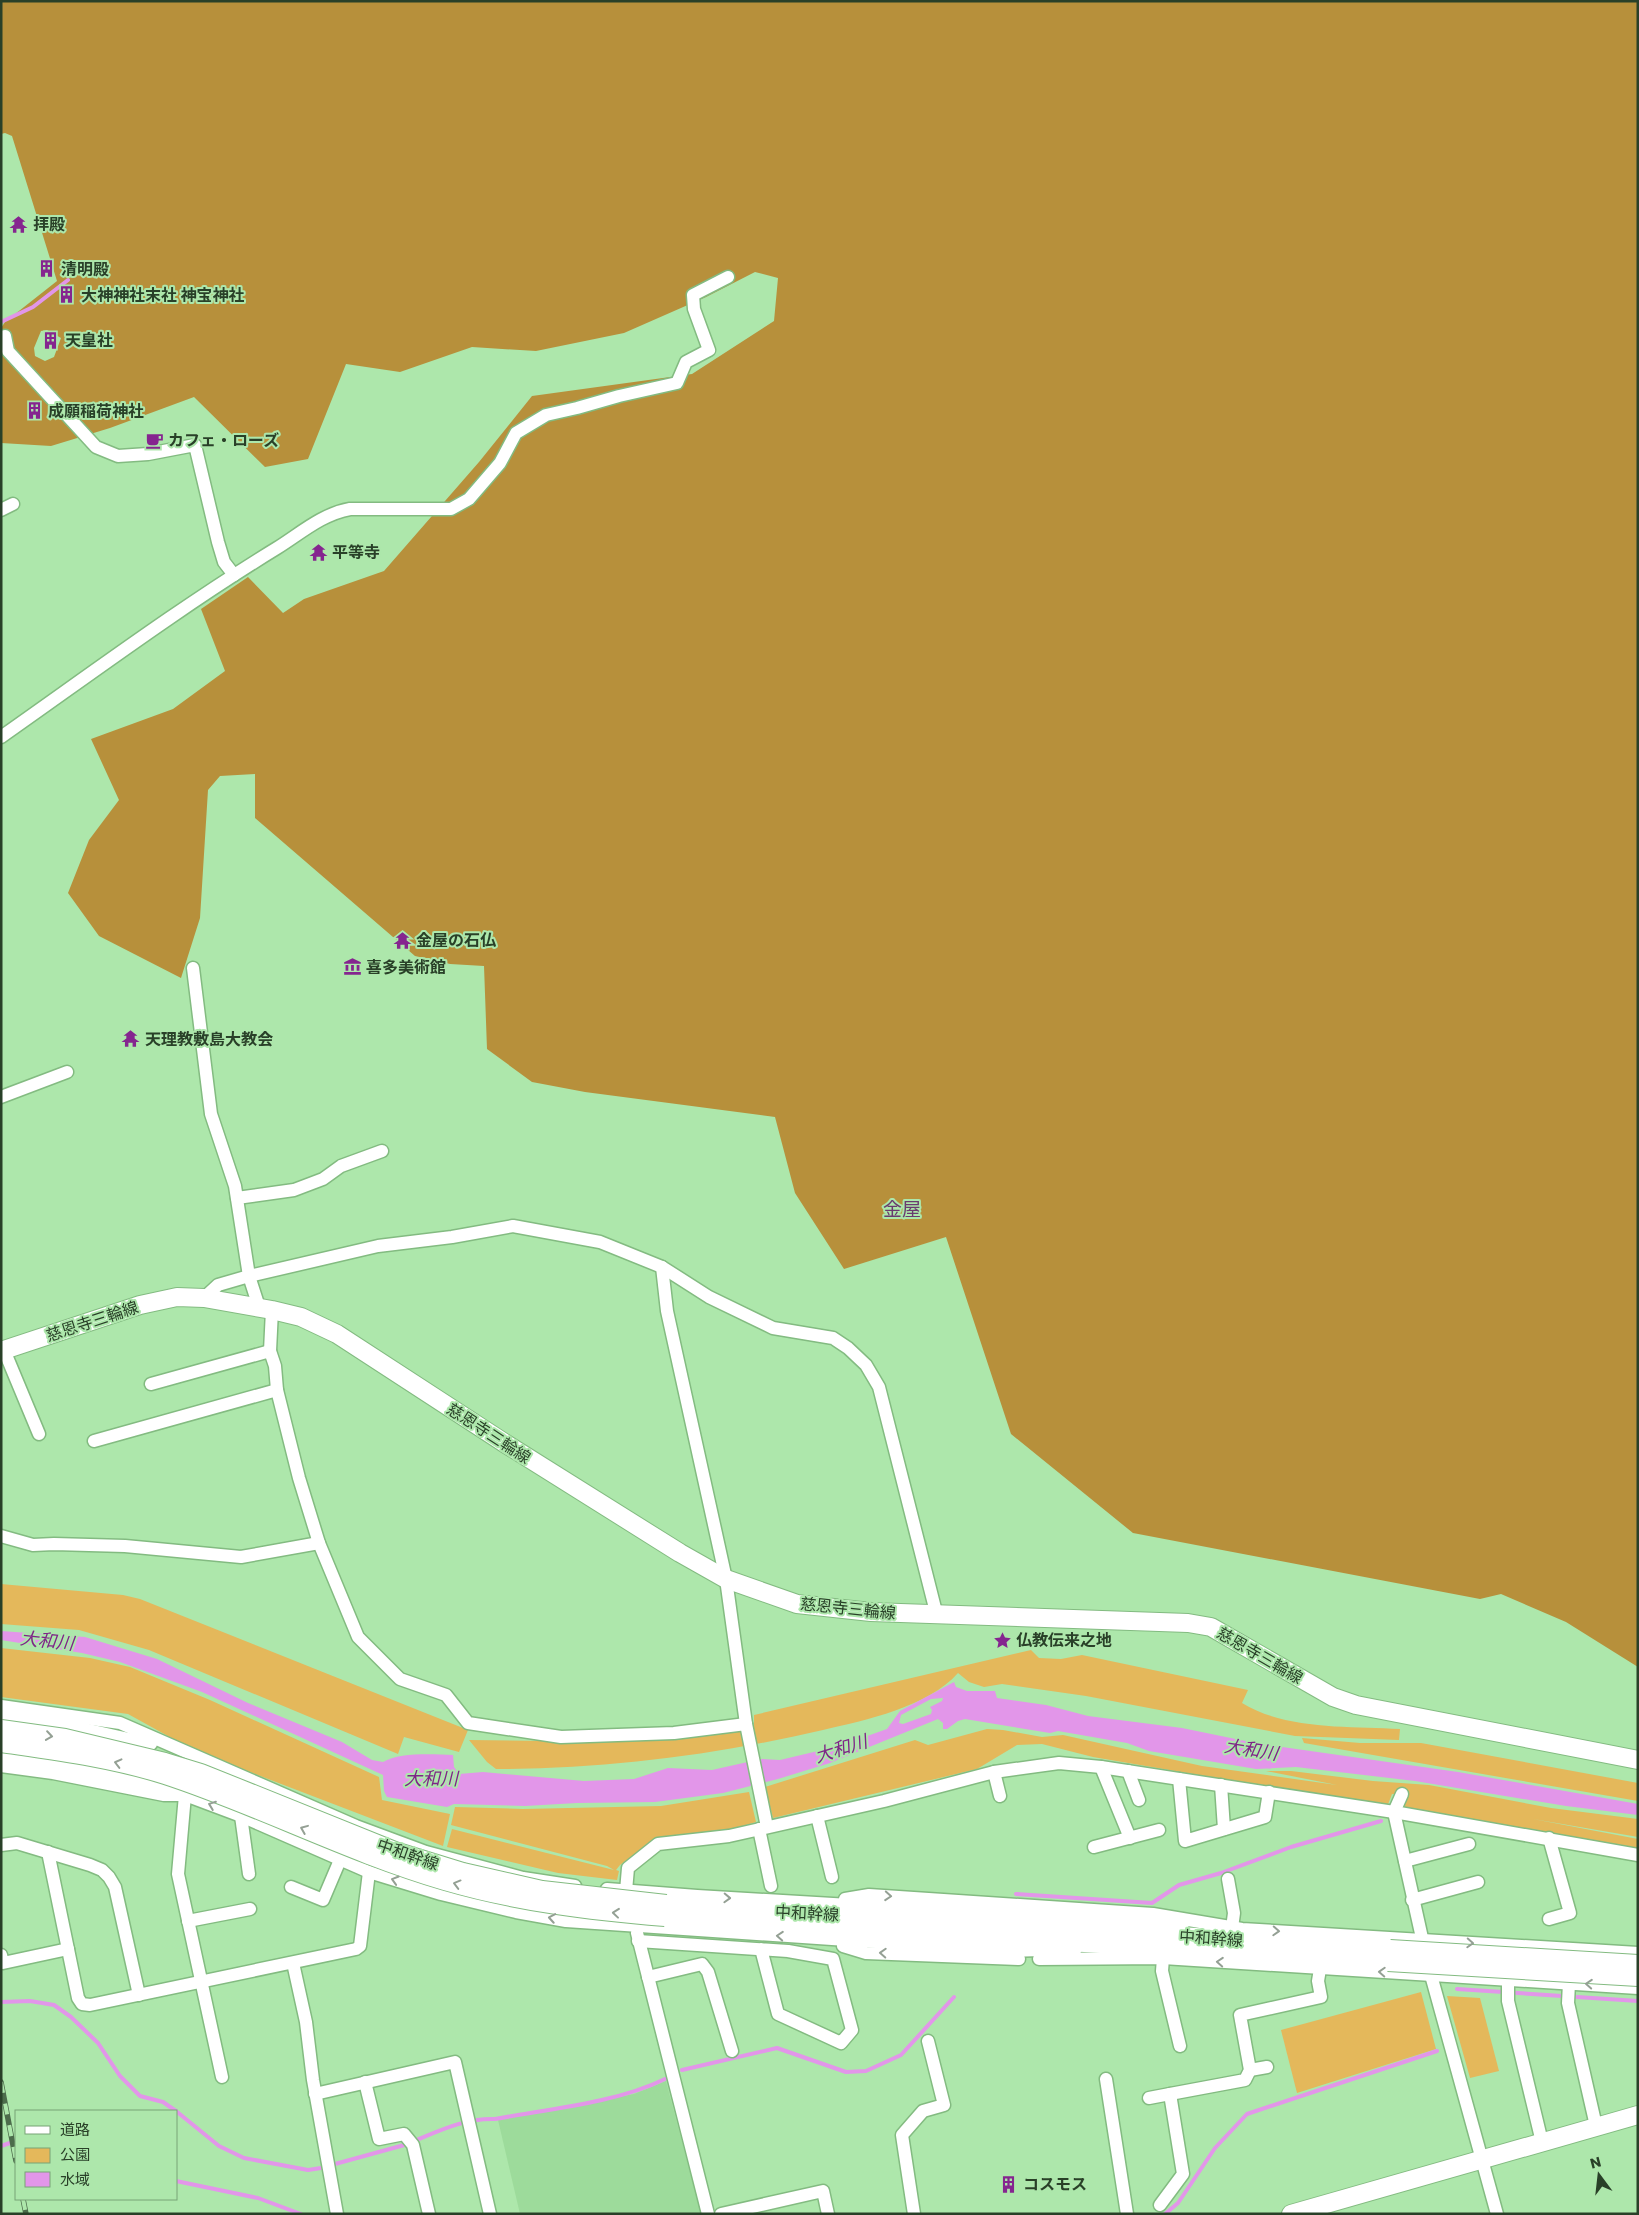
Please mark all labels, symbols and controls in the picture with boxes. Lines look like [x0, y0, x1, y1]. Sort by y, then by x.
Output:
place label: 拝殿 [33, 213, 65, 236]
temple icon: 拝殿 [9, 214, 29, 234]
place label: 清明殿 [61, 258, 109, 281]
building icon: 清明殿 [37, 259, 57, 279]
place label: 大神神社末社 神宝神社 [81, 284, 244, 307]
building icon: 大神神社末社 神宝神社 [57, 285, 77, 305]
place label: 天皇社 [65, 329, 113, 352]
building icon: 天皇社 [41, 330, 61, 350]
place label: 成願稲荷神社 [48, 400, 144, 423]
building icon: 成願稲荷神社 [24, 401, 44, 421]
place label: カフェ・ローズ [168, 429, 279, 452]
cafe icon: カフェ・ローズ [144, 430, 164, 450]
place label: 平等寺 [332, 541, 380, 564]
temple icon: 平等寺 [308, 542, 328, 562]
place label: 金屋の石仏 [416, 929, 496, 952]
temple icon: 金屋の石仏 [392, 930, 412, 950]
place label: 喜多美術館 [366, 956, 446, 979]
museum icon: 喜多美術館 [342, 957, 362, 977]
place label: 天理教敷島大教会 [145, 1028, 273, 1051]
temple icon: 天理教敷島大教会 [121, 1029, 141, 1049]
district label: 金屋 [883, 1196, 921, 1223]
street label: 慈恩寺三輪線 [43, 1296, 141, 1347]
street label: 慈恩寺三輪線 [442, 1398, 535, 1469]
street label: 慈恩寺三輪線 [799, 1592, 897, 1625]
street label: 慈恩寺三輪線 [1212, 1621, 1307, 1689]
water label: 大和川 [19, 1625, 77, 1656]
place label: 仏教伝来之地 [1016, 1629, 1112, 1652]
place icon: 仏教伝来之地 [992, 1630, 1012, 1650]
water label: 大和川 [811, 1728, 872, 1768]
one-way arrow [45, 1730, 54, 1740]
water label: 大和川 [1222, 1733, 1282, 1766]
one-way arrow [114, 1758, 123, 1769]
water label: 大和川 [404, 1766, 460, 1791]
one-way arrow [208, 1801, 217, 1811]
one-way arrow [300, 1824, 309, 1835]
street label: 中和幹線 [374, 1833, 442, 1876]
one-way arrow [391, 1875, 399, 1885]
one-way arrow [453, 1880, 461, 1890]
one-way arrow [884, 1891, 892, 1902]
one-way arrow [723, 1892, 731, 1903]
street label: 中和幹線 [774, 1900, 840, 1927]
one-way arrow [612, 1908, 620, 1919]
one-way arrow [548, 1914, 557, 1924]
street label: 中和幹線 [1178, 1925, 1244, 1952]
one-way arrow [1272, 1926, 1280, 1937]
one-way arrow [776, 1931, 784, 1942]
one-way arrow [1467, 1938, 1475, 1949]
one-way arrow [879, 1948, 887, 1959]
one-way arrow [1216, 1957, 1224, 1968]
one-way arrow [1378, 1967, 1386, 1978]
one-way arrow [1585, 1979, 1593, 1990]
legend [15, 2110, 178, 2200]
text: 道路 [60, 2119, 90, 2140]
text: 公園 [60, 2144, 90, 2165]
north arrow [1574, 2150, 1624, 2200]
text: N [1588, 2151, 1603, 2173]
text: 水域 [60, 2169, 90, 2190]
place label: コスモス [1023, 2173, 1087, 2196]
building icon: コスモス [999, 2174, 1019, 2194]

